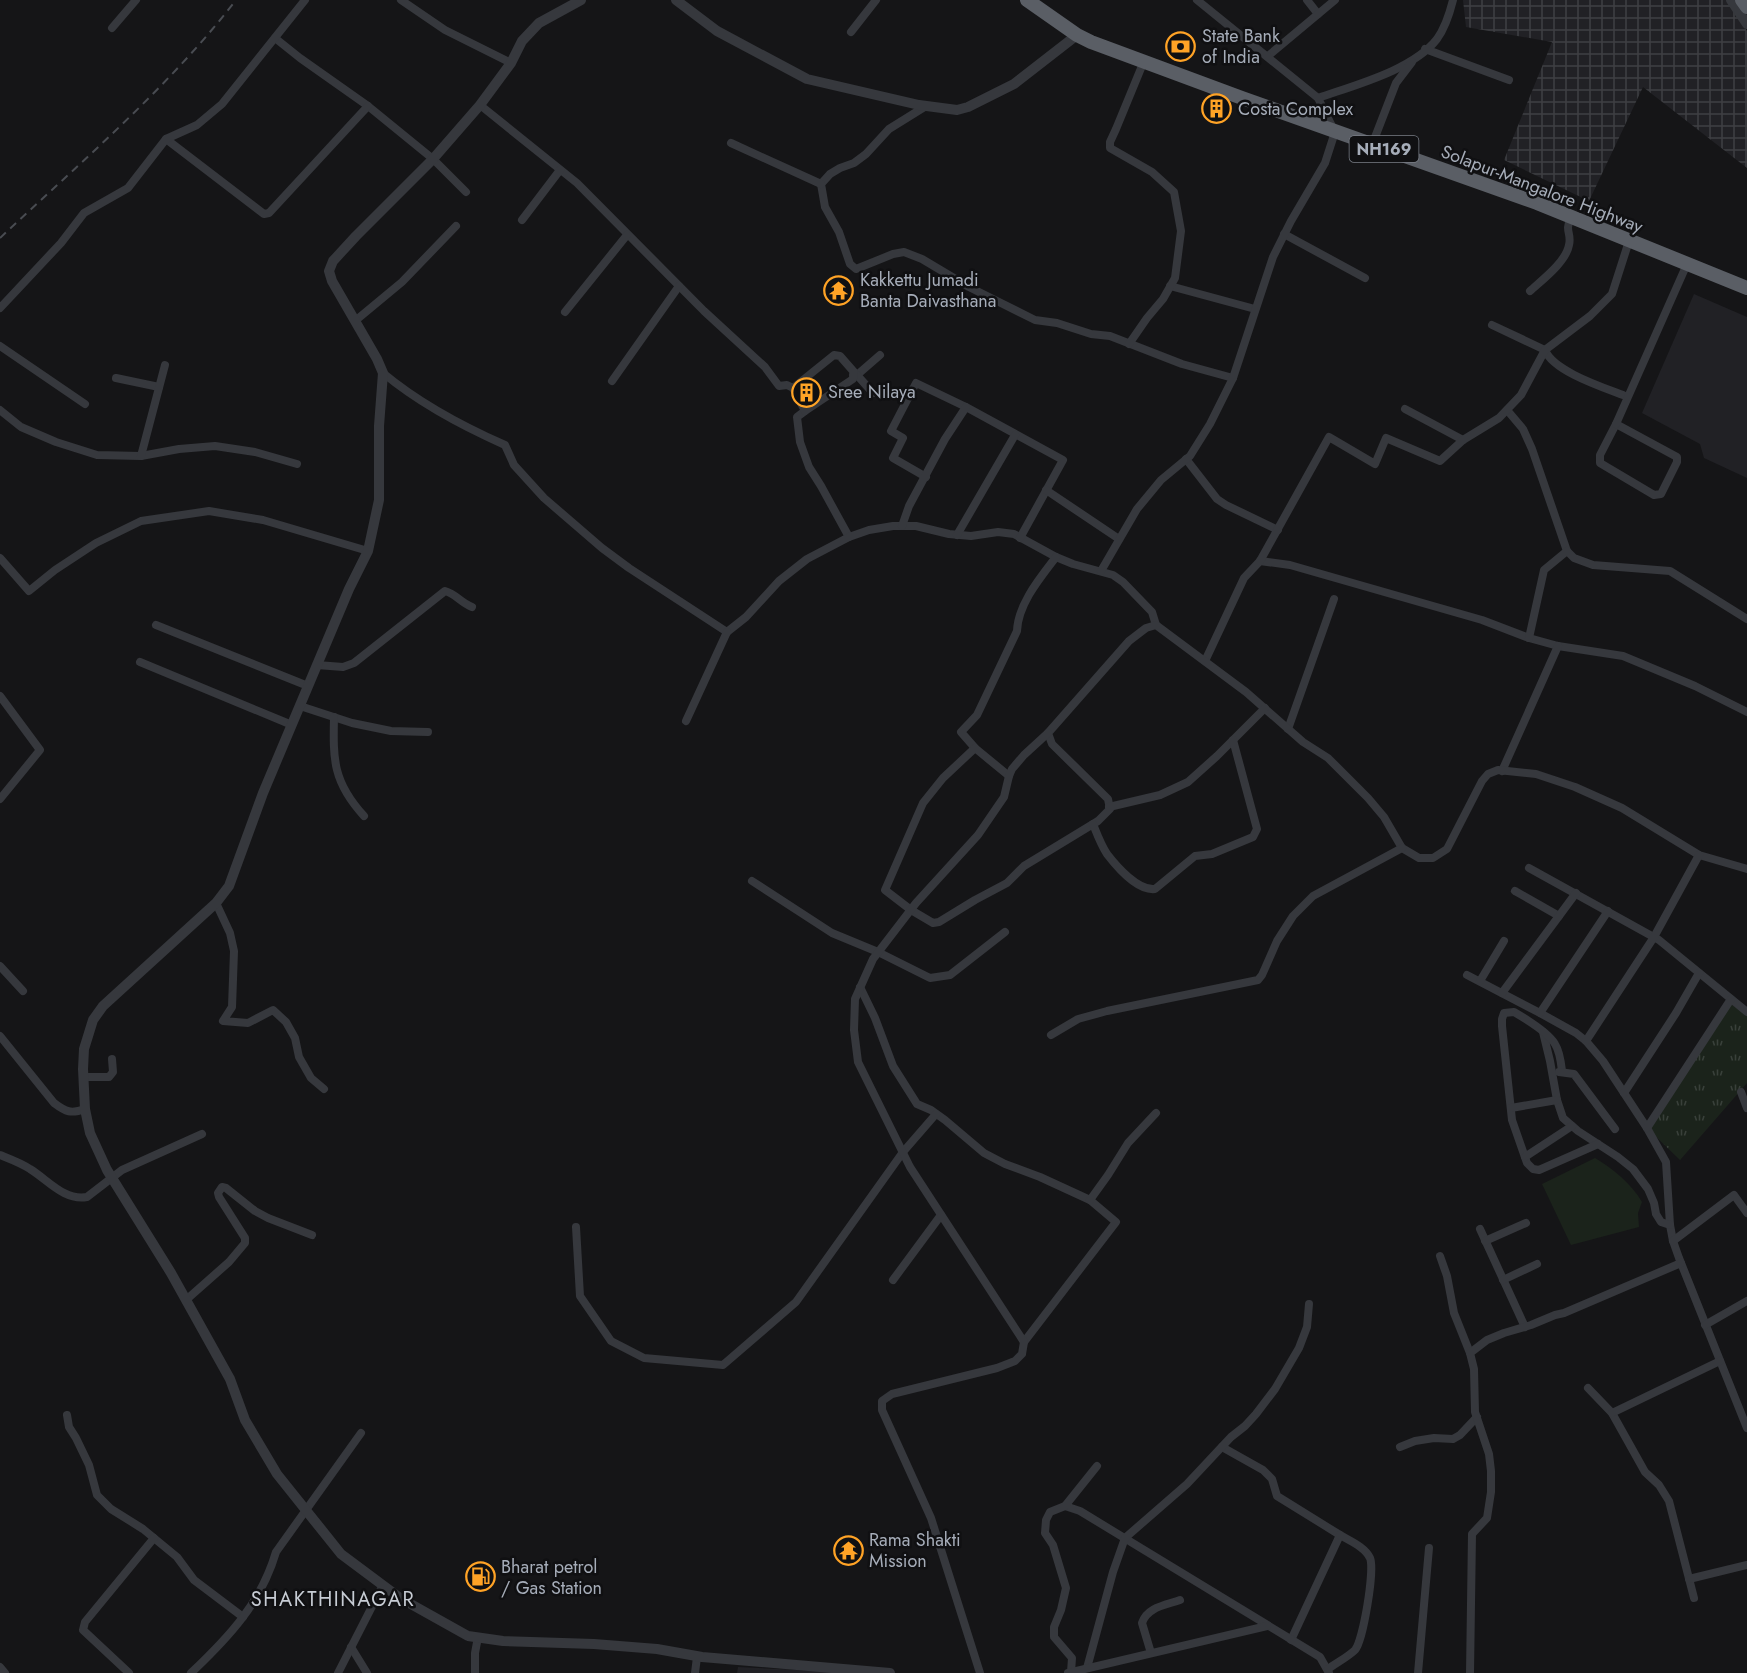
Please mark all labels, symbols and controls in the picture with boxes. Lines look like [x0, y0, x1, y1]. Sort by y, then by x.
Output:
place label: State Bank of India [1202, 23, 1280, 70]
bank icon: State Bank of India [1165, 30, 1197, 62]
building icon: Costa Complex [1201, 93, 1233, 125]
place label: Costa Complex [1238, 96, 1353, 122]
road number: NH169 [1350, 136, 1418, 162]
street label: Solapur-Mangalore Highway [1437, 138, 1647, 240]
place label: Kakkettu Jumadi Banta Daivasthana [860, 267, 996, 314]
temple icon: Kakkettu Jumadi Banta Daivasthana [823, 274, 855, 306]
building icon: Sree Nilaya [791, 376, 823, 408]
place label: Sree Nilaya [828, 379, 916, 405]
place label: Rama Shakti Mission [869, 1527, 961, 1574]
temple icon: Rama Shakti Mission [832, 1534, 864, 1566]
place label: Bharat petrol / Gas Station [501, 1554, 602, 1601]
fuel station icon: Bharat petrol / Gas Station [464, 1561, 496, 1593]
district label: SHAKTHINAGAR [251, 1585, 415, 1614]

